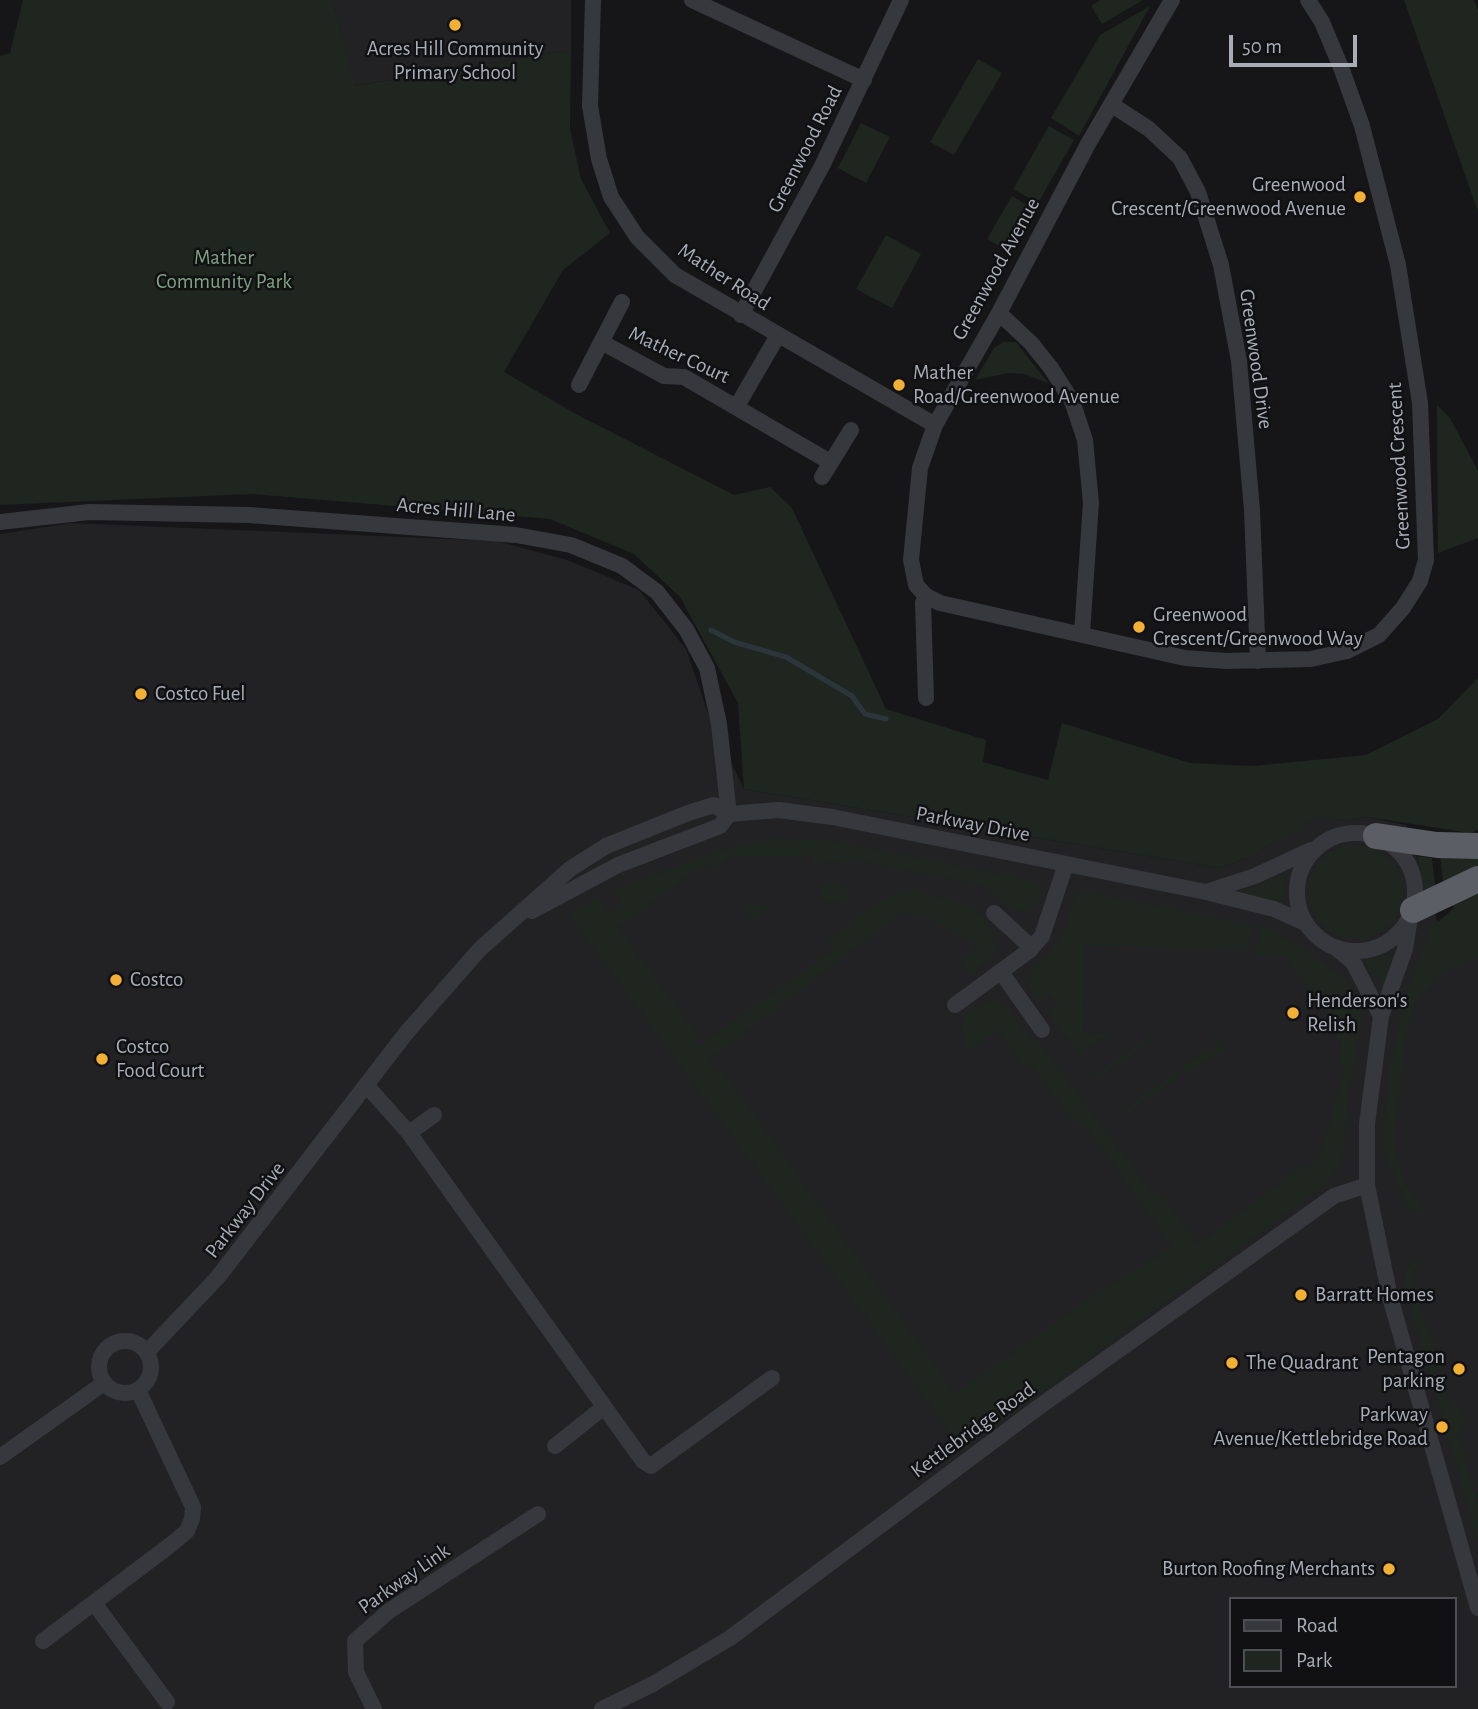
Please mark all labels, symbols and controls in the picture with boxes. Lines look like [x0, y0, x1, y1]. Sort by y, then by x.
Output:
marker: Acres Hill Community Primary School [447, 17, 463, 33]
scale bar [1233, 21, 1361, 65]
place label: Acres Hill Community Primary School [367, 36, 543, 86]
text: 50 m [1242, 36, 1282, 57]
street label: Greenwood Road [762, 81, 848, 217]
place label: Greenwood Crescent/Greenwood Avenue [1111, 172, 1346, 222]
marker: Greenwood Crescent/Greenwood Avenue [1352, 189, 1368, 205]
street label: Greenwood Avenue [946, 193, 1046, 345]
street label: Mather Road [673, 238, 775, 316]
park label: Mather Community Park [156, 245, 292, 295]
street label: Greenwood Drive [1234, 287, 1278, 431]
street label: Mather Court [625, 321, 733, 389]
place label: Mather Road/Greenwood Avenue [913, 360, 1120, 410]
marker: Mather Road/Greenwood Avenue [891, 377, 907, 393]
street label: Greenwood Crescent [1382, 382, 1416, 550]
street label: Acres Hill Lane [395, 492, 517, 528]
place label: Greenwood Crescent/Greenwood Way [1153, 602, 1363, 652]
marker: Greenwood Crescent/Greenwood Way [1131, 619, 1147, 635]
place label: Costco Fuel [155, 681, 246, 707]
marker: Costco Fuel [133, 686, 149, 702]
street label: Parkway Drive [914, 801, 1032, 847]
place label: Costco [130, 967, 183, 993]
marker: Costco [108, 972, 124, 988]
place label: Henderson's Relish [1307, 988, 1407, 1038]
marker: Henderson's Relish [1285, 1005, 1301, 1021]
place label: Costco Food Court [116, 1034, 204, 1084]
marker: Costco Food Court [94, 1051, 110, 1067]
street label: Parkway Drive [199, 1157, 291, 1263]
place label: Barratt Homes [1315, 1282, 1434, 1308]
marker: Barratt Homes [1293, 1287, 1309, 1303]
place label: Pentagon parking [1367, 1344, 1445, 1394]
place label: The Quadrant [1246, 1350, 1358, 1376]
marker: The Quadrant [1224, 1355, 1240, 1371]
marker: Pentagon parking [1451, 1361, 1467, 1377]
street label: Kettlebridge Road [906, 1376, 1040, 1484]
place label: Parkway Avenue/Kettlebridge Road [1213, 1402, 1428, 1452]
marker: Parkway Avenue/Kettlebridge Road [1434, 1419, 1450, 1435]
street label: Parkway Link [353, 1538, 455, 1620]
place label: Burton Roofing Merchants [1162, 1556, 1375, 1582]
marker: Burton Roofing Merchants [1381, 1561, 1397, 1577]
legend [1230, 1597, 1457, 1688]
text: Road [1296, 1615, 1338, 1636]
text: Park [1296, 1650, 1332, 1671]

